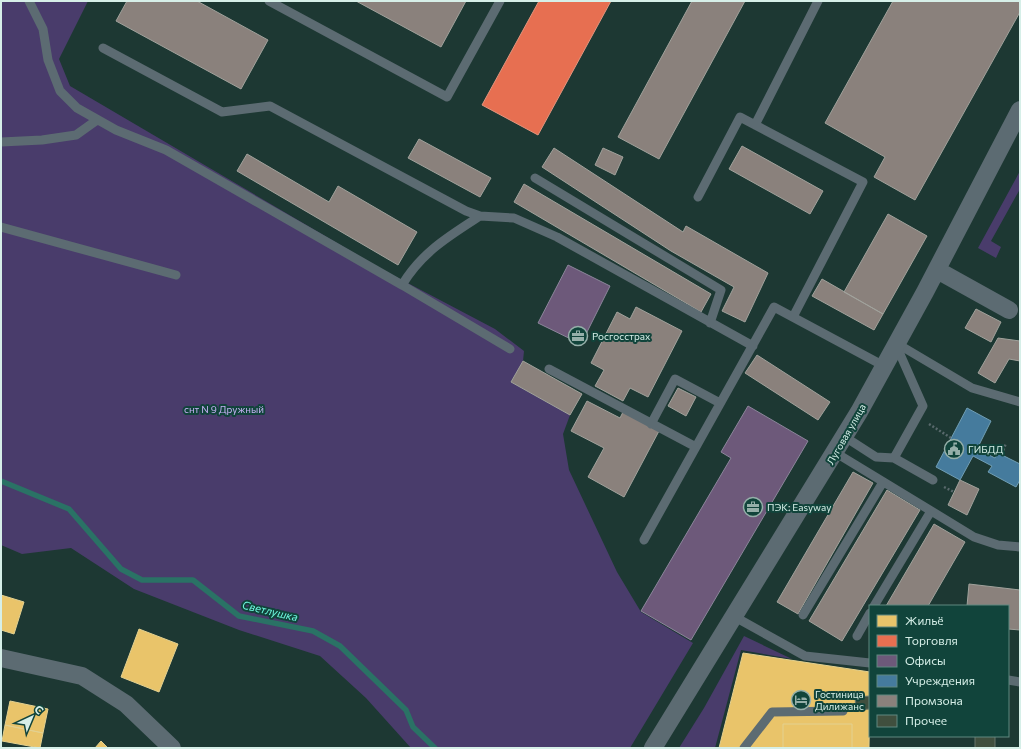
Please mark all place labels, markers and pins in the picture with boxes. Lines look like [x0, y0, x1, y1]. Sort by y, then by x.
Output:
office icon: Росгосстрах [567, 325, 589, 347]
place label: Росгосстрах [592, 330, 651, 342]
public building icon: ГИБДД [943, 438, 965, 460]
place label: ГИБДД [968, 443, 1004, 455]
office icon: ПЭК: Easyway [742, 496, 764, 518]
place label: ПЭК: Easyway [767, 501, 831, 513]
place label: Гостиница Дилижанс [815, 688, 864, 712]
hotel icon: Гостиница Дилижанс [790, 689, 812, 711]

